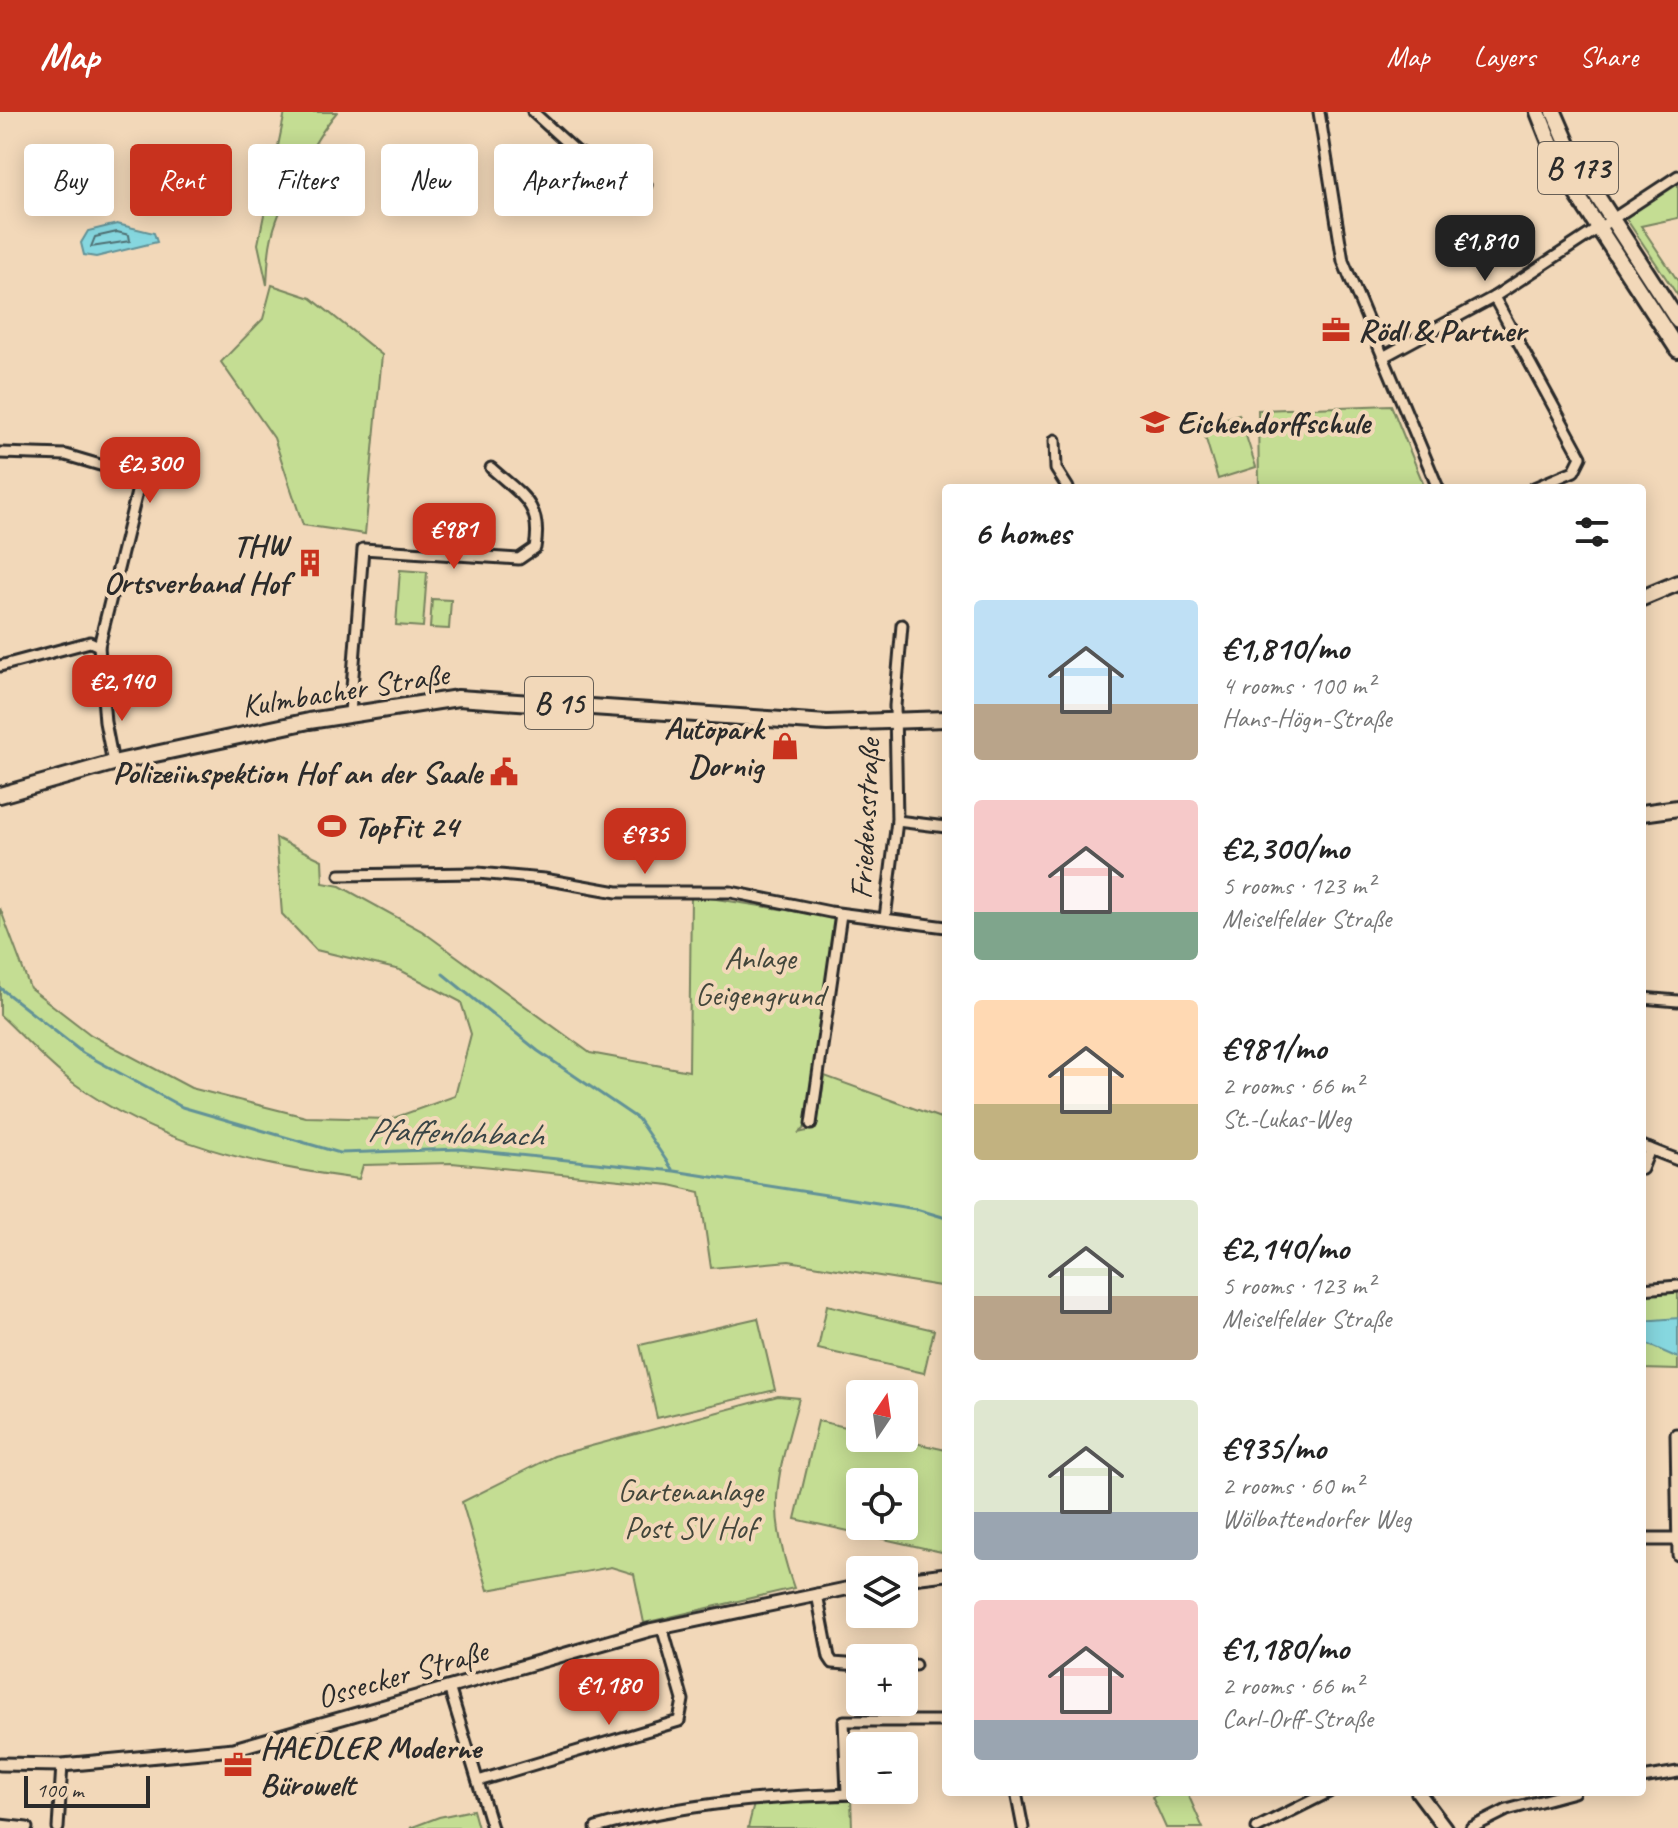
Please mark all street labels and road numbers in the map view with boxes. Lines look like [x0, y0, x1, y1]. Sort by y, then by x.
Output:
road number: B 173 [1538, 142, 1618, 194]
street label: Kulmbacher Straße [239, 653, 454, 727]
road number: B 15 [525, 677, 593, 729]
street label: Friedensstraße [840, 735, 890, 900]
street label: Ossecker Straße [312, 1629, 495, 1718]

